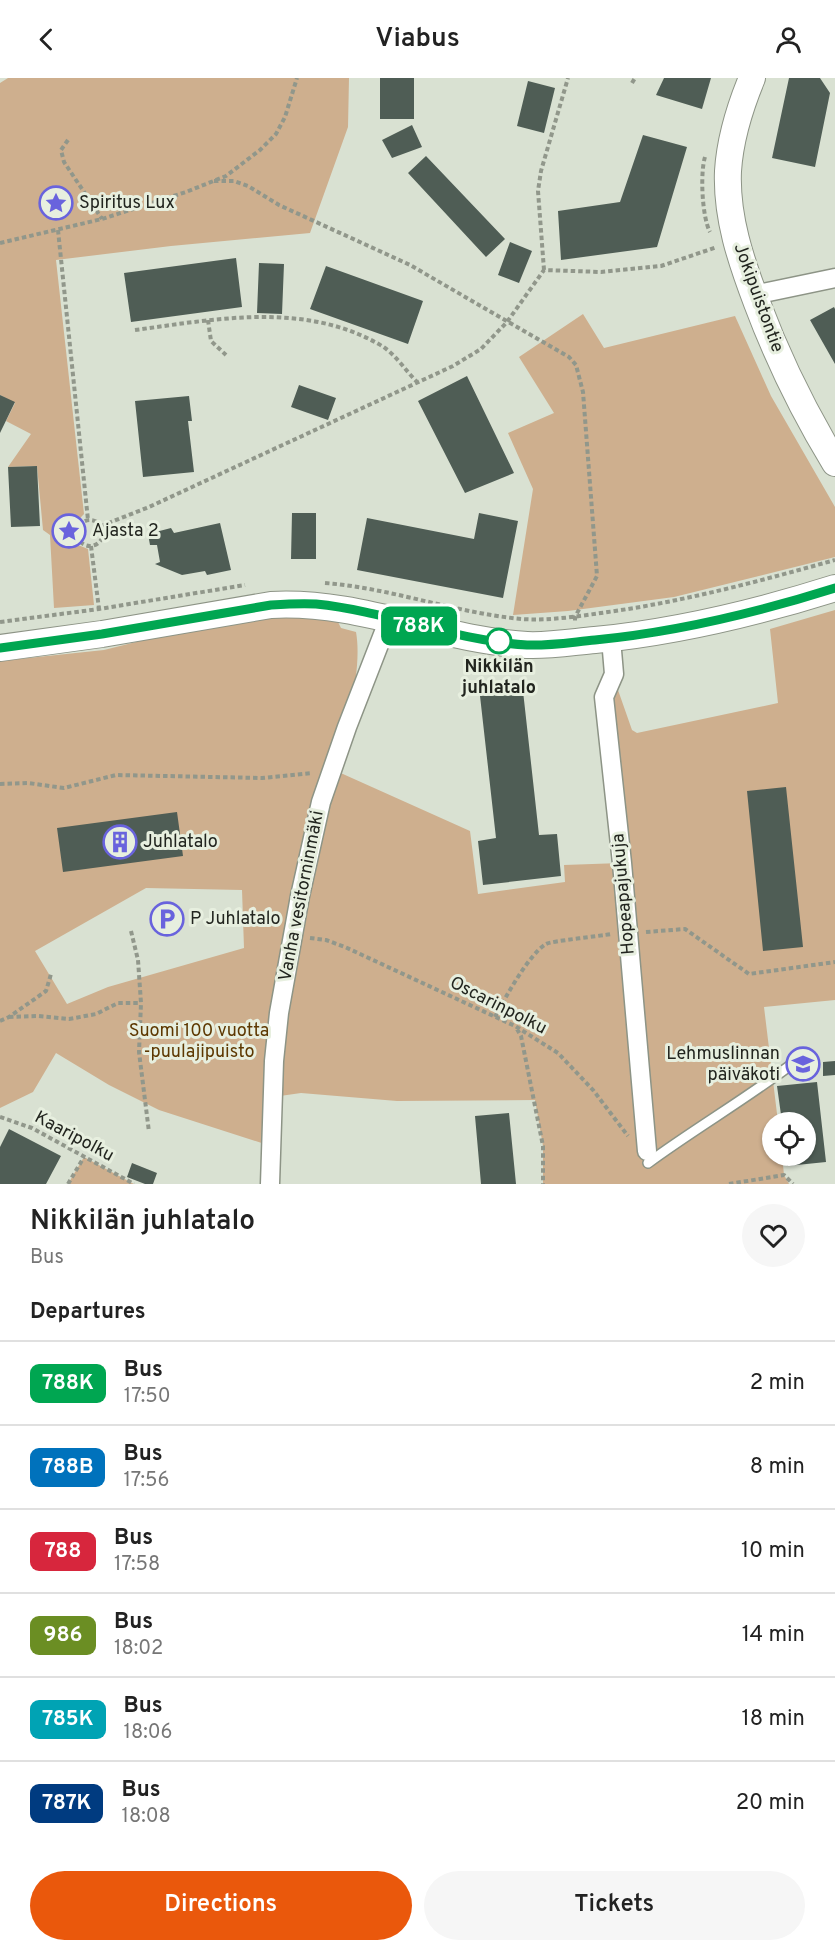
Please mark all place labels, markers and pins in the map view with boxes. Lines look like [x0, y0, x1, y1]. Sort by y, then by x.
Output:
place icon: Spiritus Lux [38, 185, 74, 221]
place label: Spiritus Lux [79, 192, 175, 215]
place icon: Ajasta 2 [51, 513, 87, 549]
place label: Ajasta 2 [92, 520, 159, 543]
marker: Nikkilän juhlatalo [486, 628, 512, 654]
place label: Nikkilän juhlatalo [460, 656, 536, 700]
building icon: Juhlatalo [102, 824, 138, 860]
place label: Juhlatalo [143, 831, 218, 854]
parking icon: P Juhlatalo [149, 901, 185, 937]
place label: P Juhlatalo [190, 908, 280, 931]
place label: Lehmuslinnan päiväkoti [666, 1043, 780, 1087]
school or university icon: Lehmuslinnan päiväkoti [785, 1046, 821, 1082]

